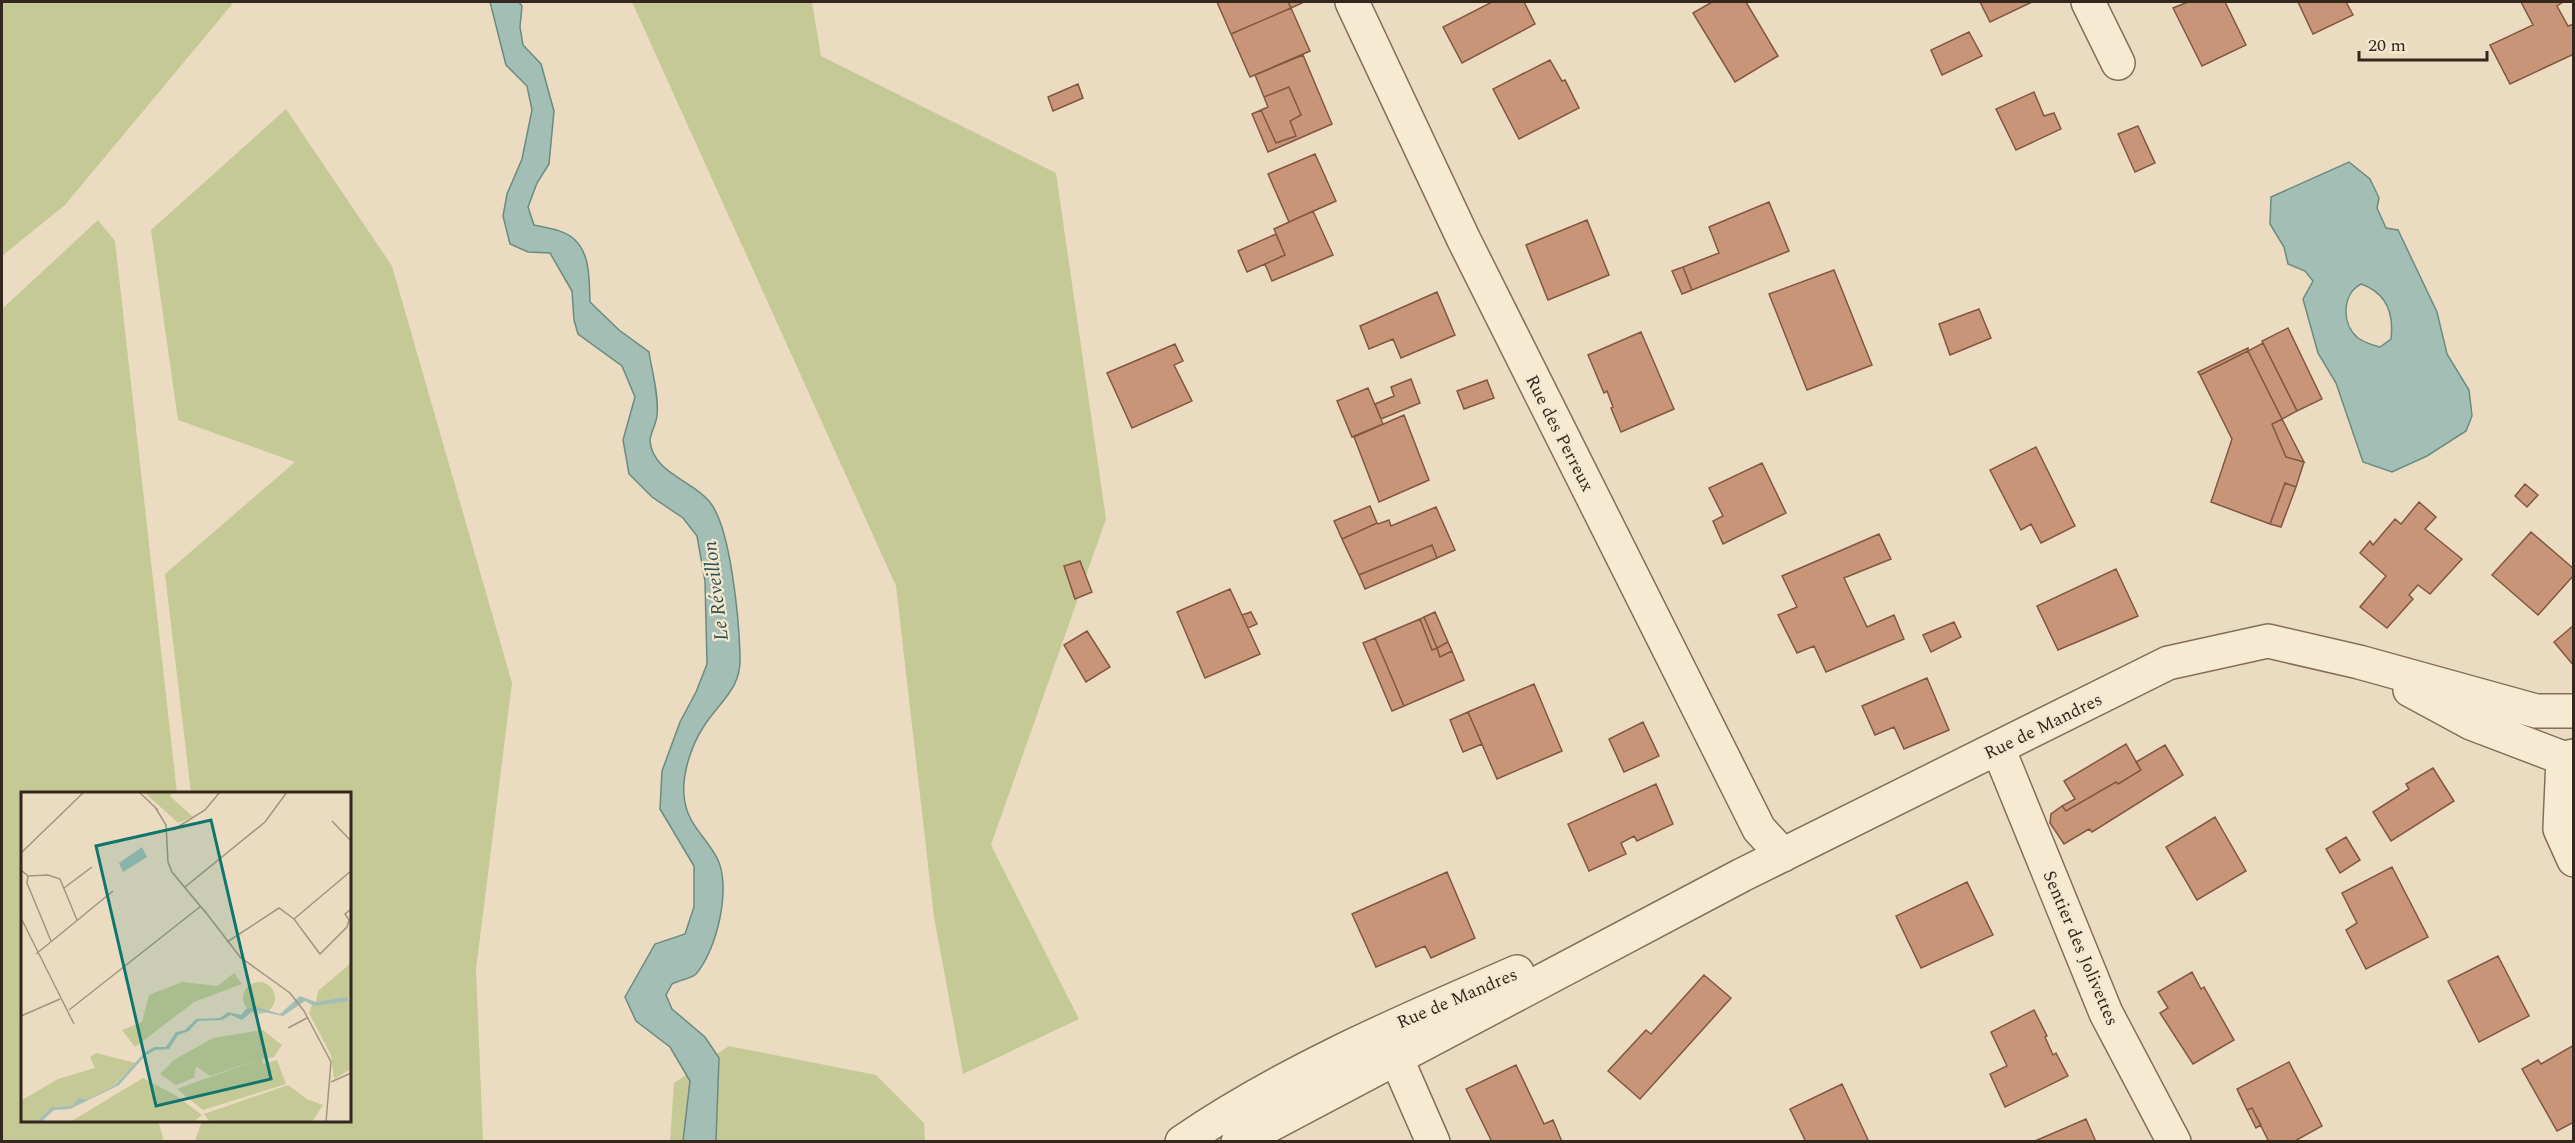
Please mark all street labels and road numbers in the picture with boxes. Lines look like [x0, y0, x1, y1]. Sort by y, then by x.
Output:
street label: Rue des Perreux [1518, 370, 1601, 496]
street label: Rue de Mandres [1979, 686, 2107, 767]
street label: Sentier des Jolivettes [2036, 866, 2125, 1030]
street label: Rue de Mandres [1393, 961, 1522, 1036]

